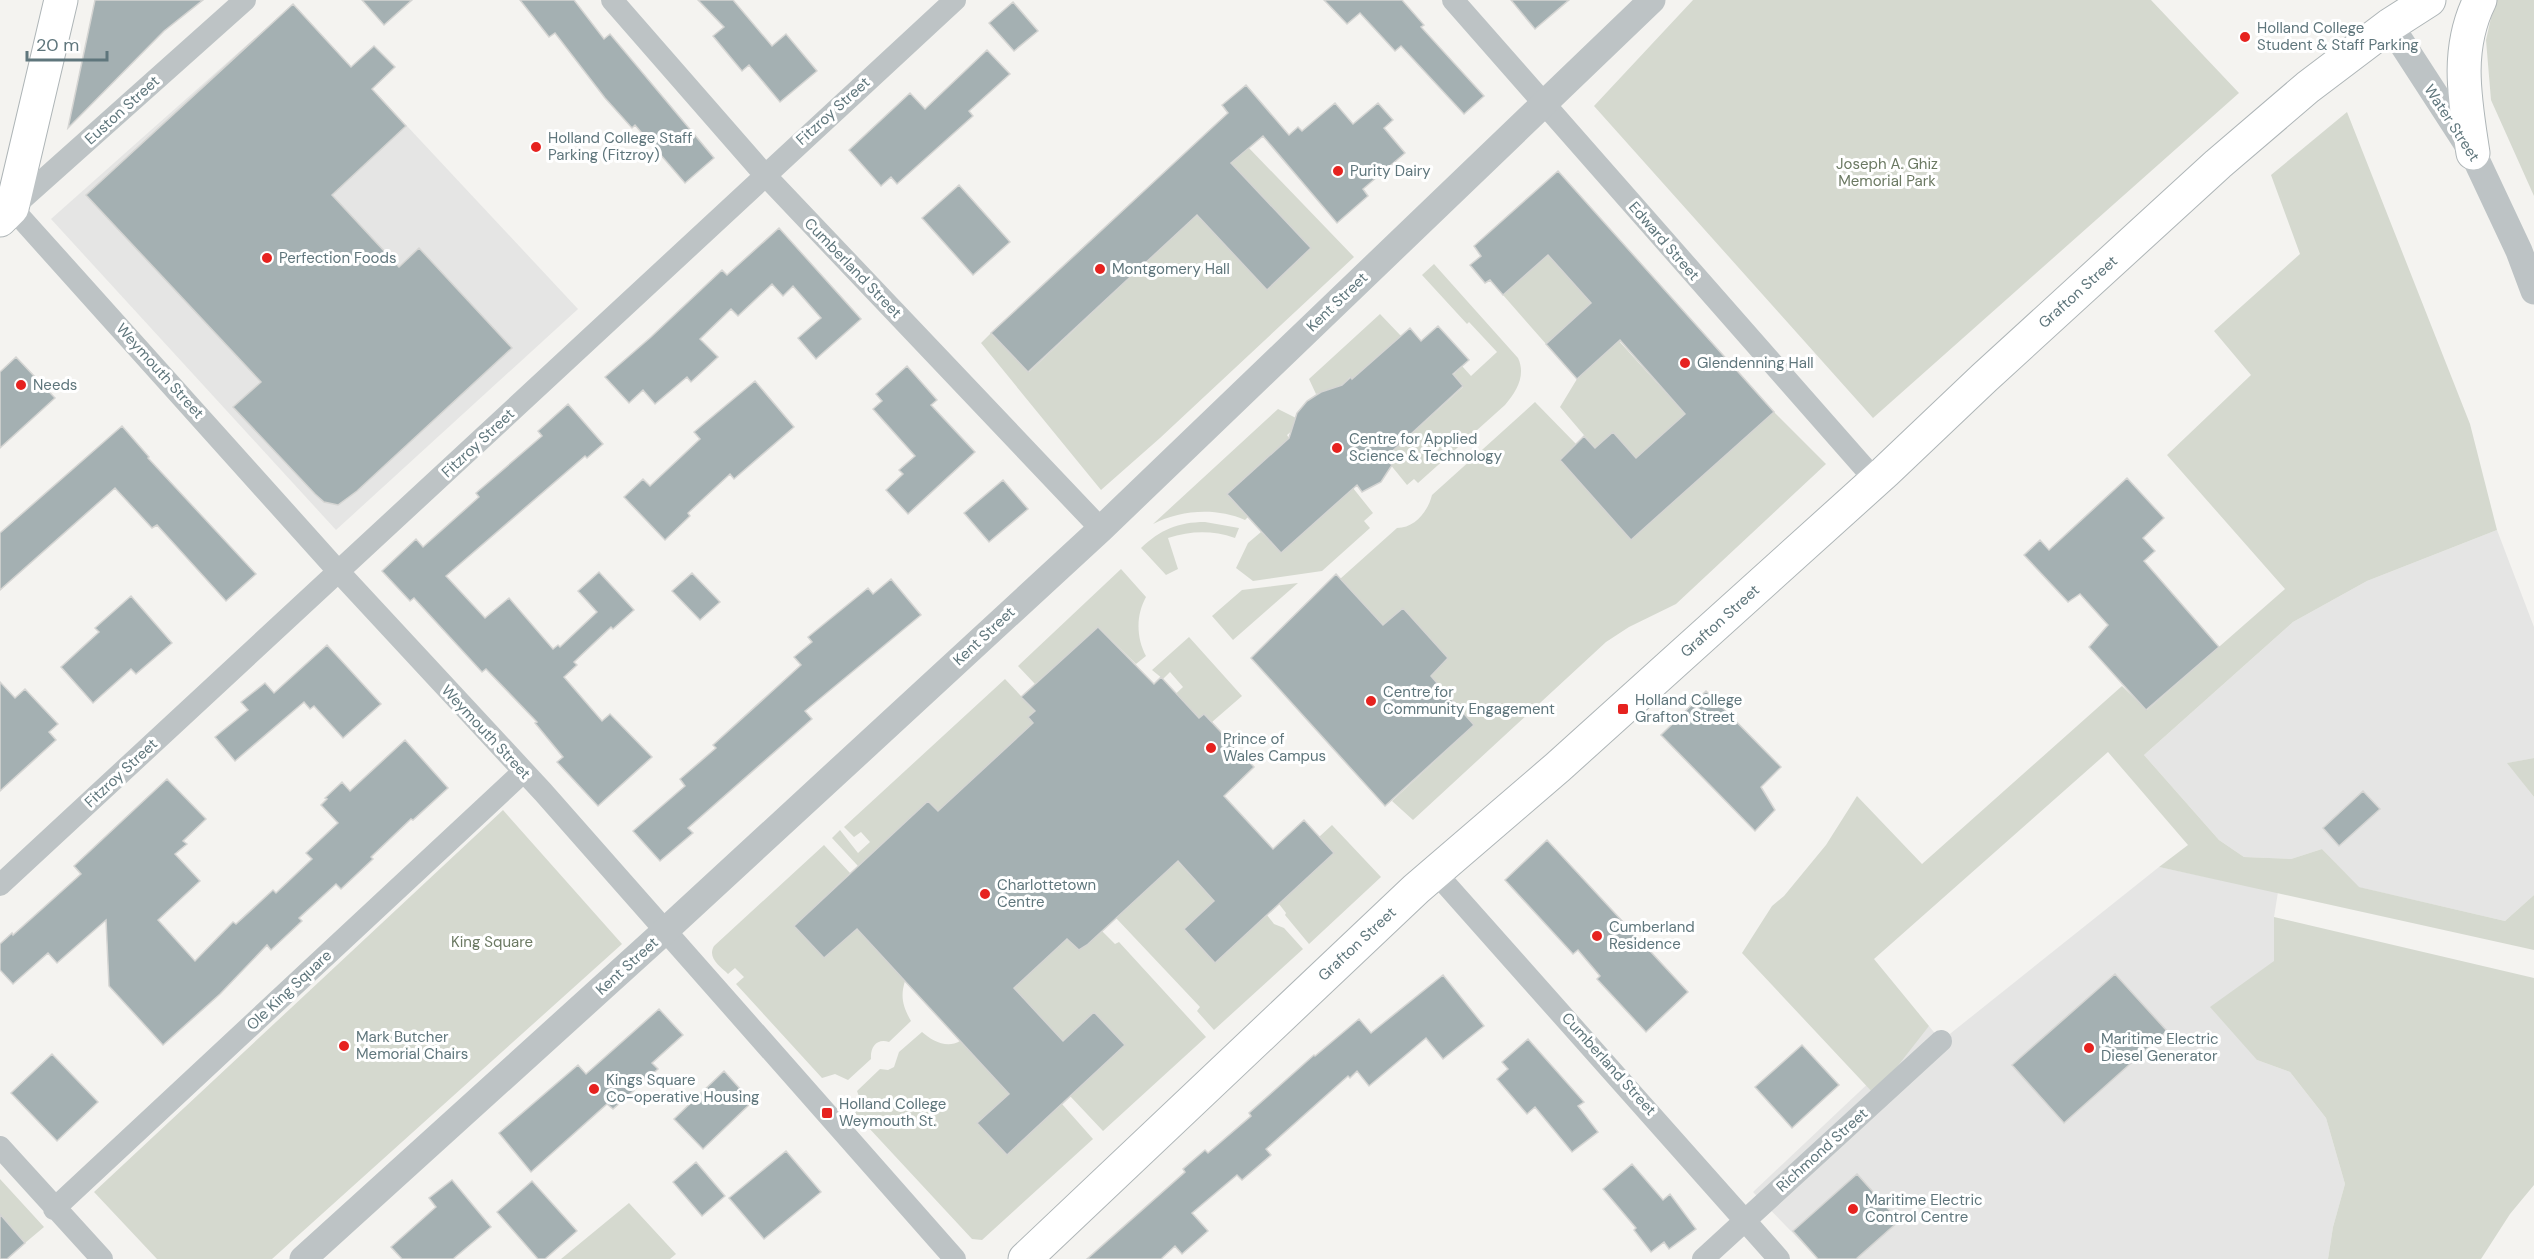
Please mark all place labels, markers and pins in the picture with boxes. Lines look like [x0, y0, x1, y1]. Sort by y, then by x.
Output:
place label: Holland College Student & Staff Parking [2257, 18, 2419, 55]
marker: Holland College Student & Staff Parking [2238, 30, 2252, 44]
place label: Holland College Staff Parking (Fitzroy) [548, 128, 692, 165]
marker: Holland College Staff Parking (Fitzroy) [529, 140, 543, 154]
place label: Purity Dairy [1350, 161, 1431, 181]
marker: Purity Dairy [1331, 164, 1345, 178]
place label: Perfection Foods [279, 248, 396, 268]
marker: Perfection Foods [260, 251, 274, 265]
place label: Montgomery Hall [1112, 259, 1230, 279]
marker: Montgomery Hall [1093, 262, 1107, 276]
place label: Glendenning Hall [1697, 353, 1814, 373]
marker: Glendenning Hall [1678, 356, 1692, 370]
place label: Needs [33, 375, 77, 395]
marker: Needs [14, 378, 28, 392]
place label: Centre for Applied Science & Technology [1349, 429, 1503, 466]
marker: Centre for Applied Science & Technology [1330, 441, 1344, 455]
place label: Centre for Community Engagement [1383, 682, 1555, 719]
place label: Holland College Grafton Street [1635, 690, 1742, 727]
marker: Centre for Community Engagement [1364, 694, 1378, 708]
marker: Holland College Grafton Street [1616, 702, 1630, 716]
place label: Prince of Wales Campus [1223, 729, 1326, 766]
marker: Prince of Wales Campus [1204, 741, 1218, 755]
place label: Charlottetown Centre [997, 875, 1096, 912]
marker: Charlottetown Centre [978, 887, 992, 901]
place label: Cumberland Residence [1609, 917, 1695, 954]
marker: Cumberland Residence [1590, 929, 1604, 943]
place label: Mark Butcher Memorial Chairs [356, 1027, 468, 1064]
place label: Maritime Electric Diesel Generator [2101, 1029, 2219, 1066]
marker: Mark Butcher Memorial Chairs [337, 1039, 351, 1053]
marker: Maritime Electric Diesel Generator [2082, 1041, 2096, 1055]
place label: Kings Square Co-operative Housing [606, 1070, 759, 1107]
marker: Kings Square Co-operative Housing [587, 1082, 601, 1096]
place label: Holland College Weymouth St. [839, 1094, 946, 1131]
marker: Holland College Weymouth St. [820, 1106, 834, 1120]
place label: Maritime Electric Control Centre [1865, 1190, 1983, 1227]
marker: Maritime Electric Control Centre [1846, 1202, 1860, 1216]

